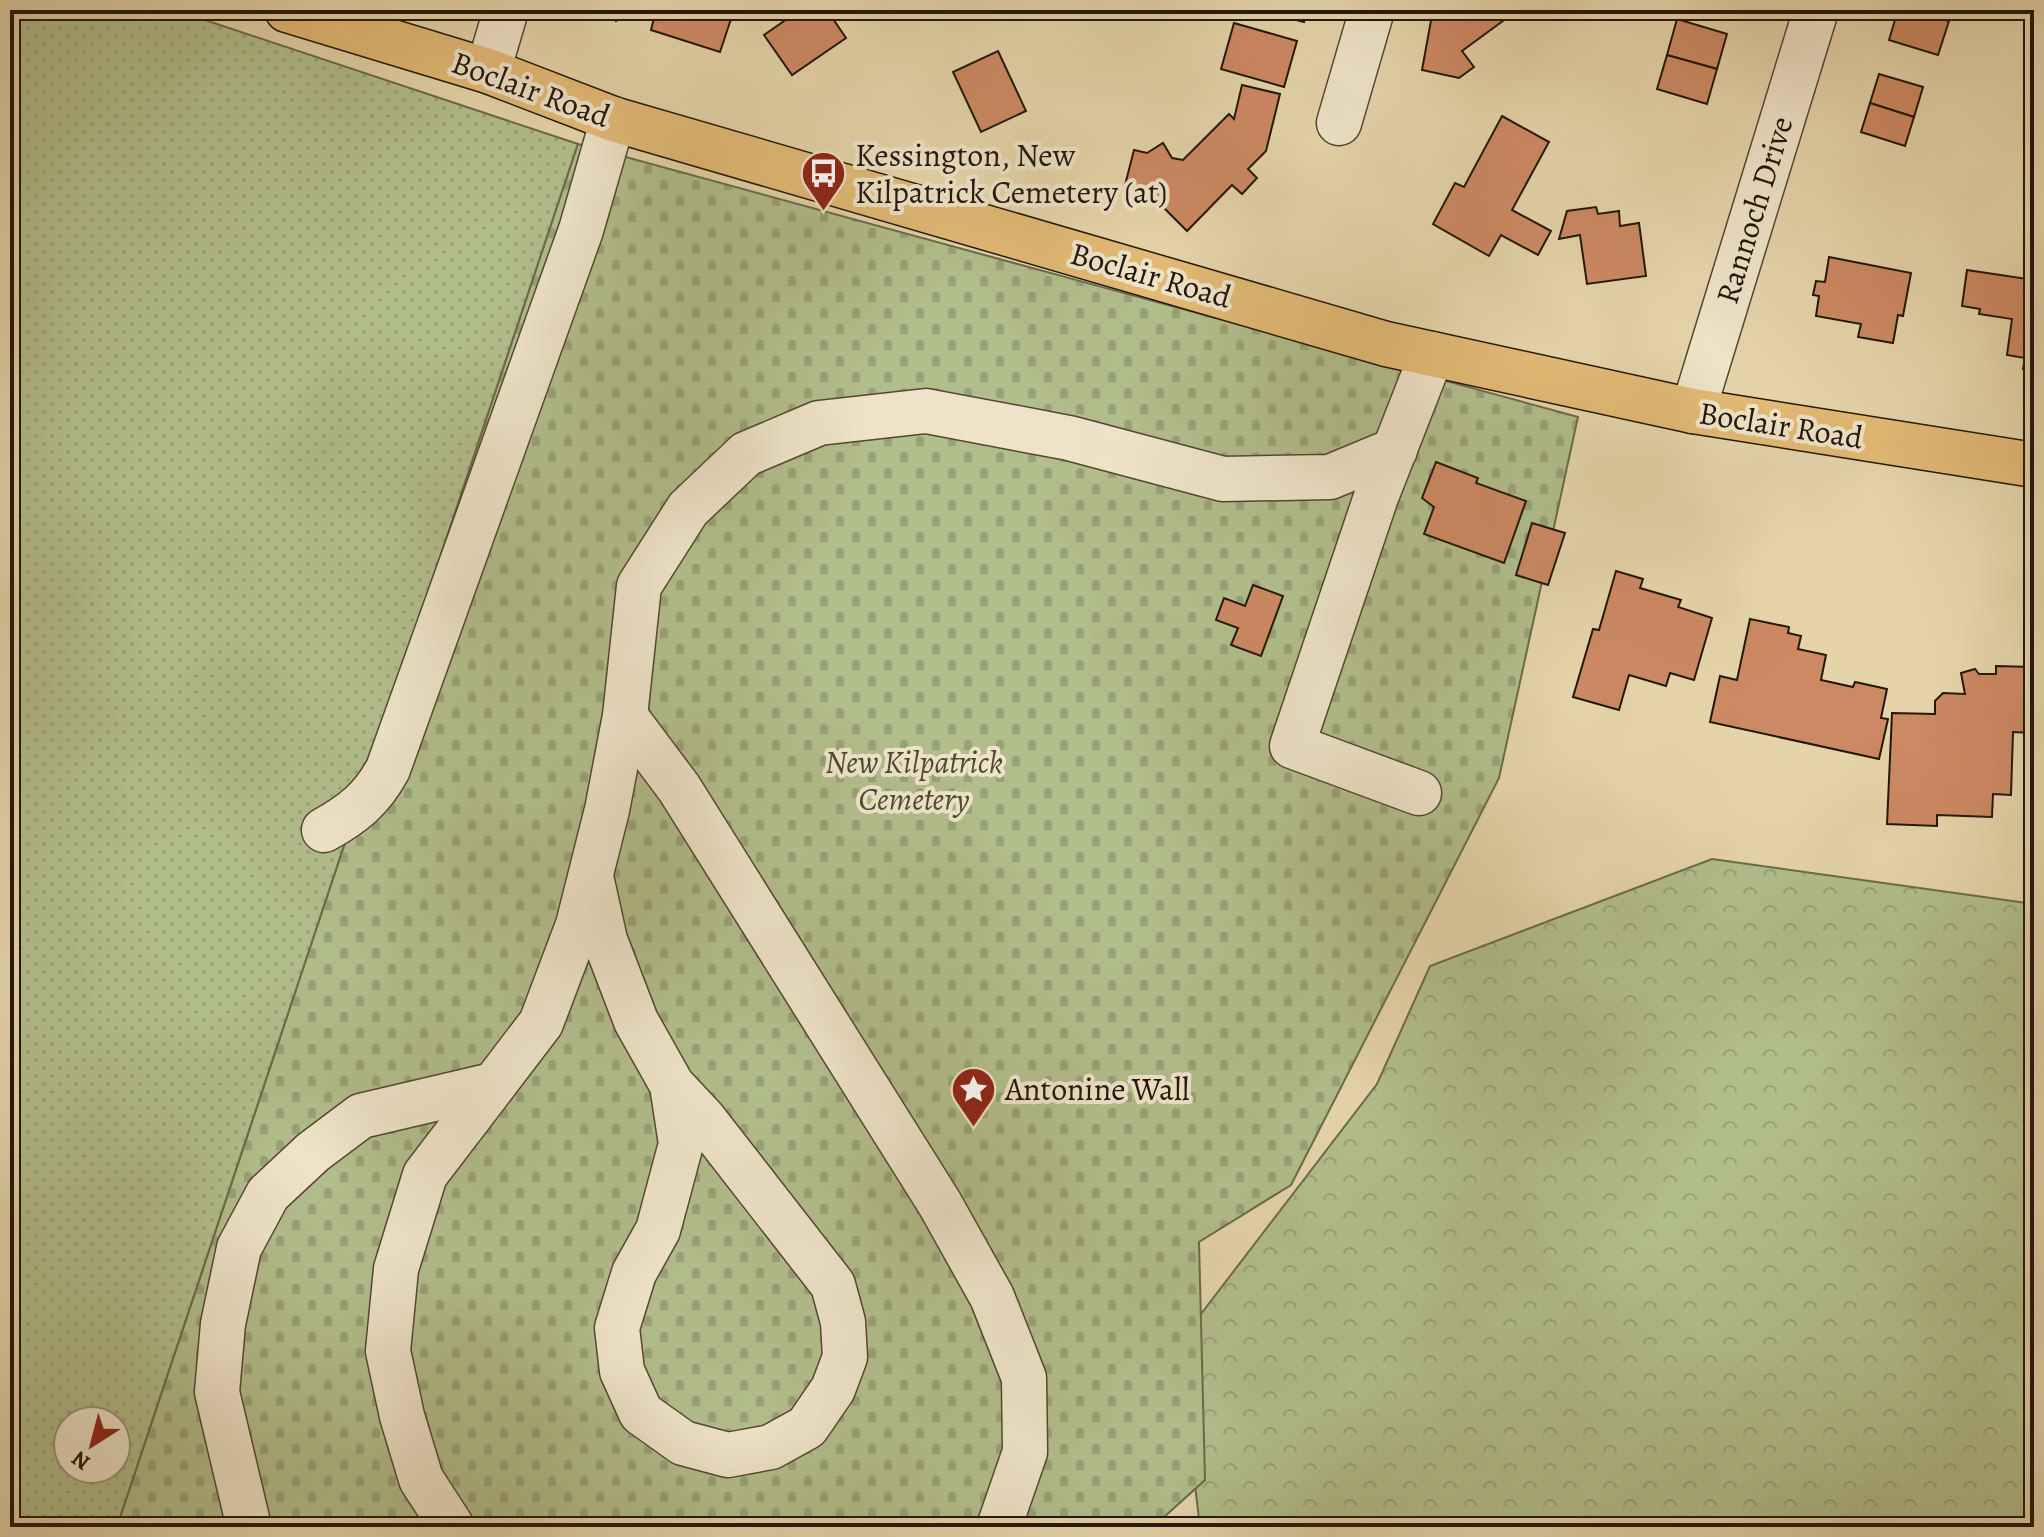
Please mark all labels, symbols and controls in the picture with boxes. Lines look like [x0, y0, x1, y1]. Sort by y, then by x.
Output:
street label: Boclair Road [446, 40, 617, 138]
street label: Rannoch Drive [1705, 111, 1803, 309]
place label: Kessington, New Kilpatrick Cemetery (at) [855, 133, 1167, 214]
bus stop icon: Kessington, New Kilpatrick Cemetery (at) [800, 149, 848, 212]
street label: Boclair Road [1066, 231, 1237, 319]
street label: Boclair Road [1696, 390, 1867, 460]
park label: New Kilpatrick Cemetery [825, 740, 1003, 821]
place icon: Antonine Wall [950, 1065, 998, 1128]
place label: Antonine Wall [1004, 1067, 1190, 1111]
north arrow [52, 1405, 132, 1485]
text: N [66, 1444, 96, 1477]

